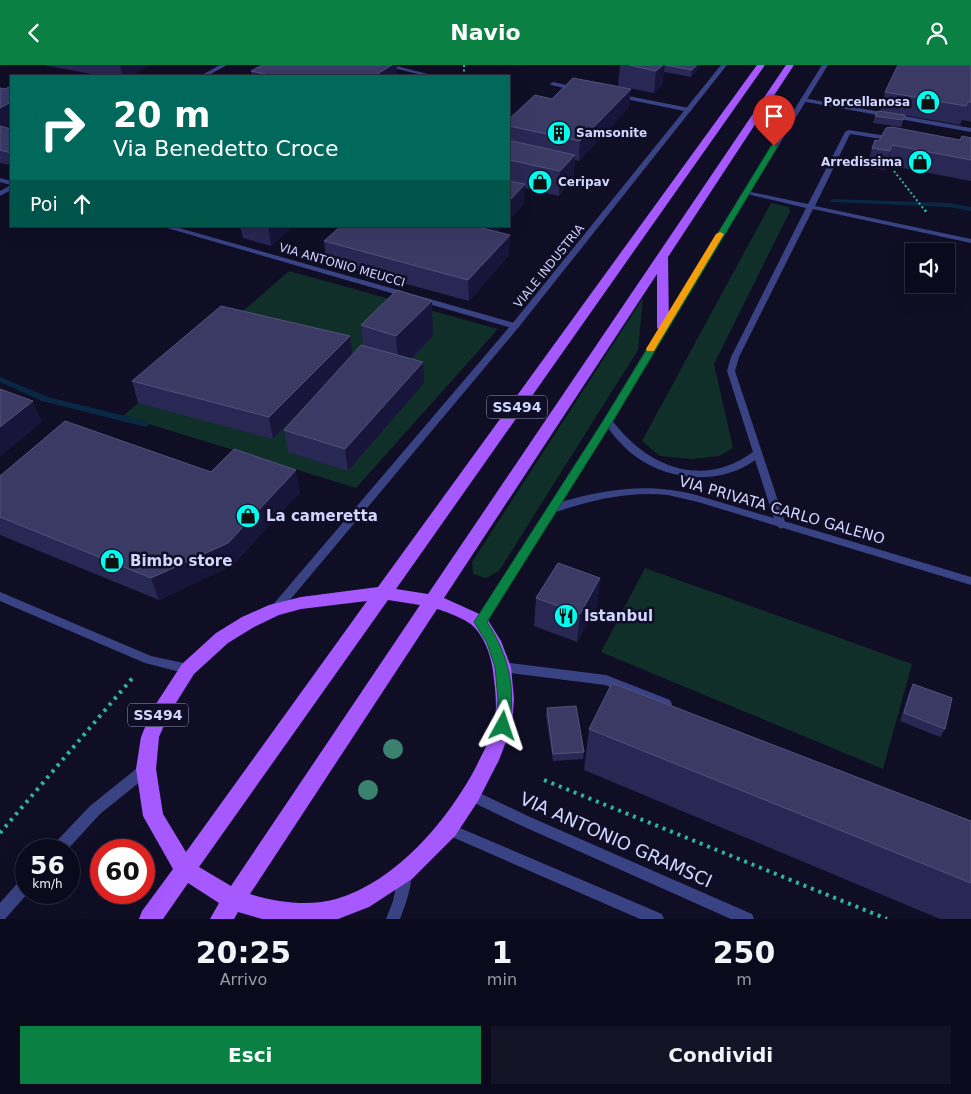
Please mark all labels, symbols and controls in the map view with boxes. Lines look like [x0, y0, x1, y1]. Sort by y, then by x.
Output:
icon: back [20, 19, 48, 47]
icon: person [923, 19, 951, 47]
text: Navio [450, 20, 521, 45]
shop icon: Porcellanosa [915, 89, 941, 115]
icon: right [30, 95, 95, 160]
text: 20 m [113, 95, 210, 135]
pin [753, 95, 795, 146]
place label: Porcellanosa [823, 95, 910, 109]
icon: arrive [760, 102, 788, 130]
building icon: Samsonite [546, 120, 572, 146]
place label: Samsonite [576, 126, 647, 140]
text: Via Benedetto Croce [113, 136, 338, 161]
shop icon: Arredissima [907, 149, 933, 175]
place label: Arredissima [821, 155, 902, 169]
shop icon: Ceripav [527, 169, 553, 195]
place label: Ceripav [558, 175, 610, 189]
icon: ahead [68, 190, 96, 218]
text: Poi [30, 193, 58, 215]
street label: VIALE INDUSTRIA [511, 221, 588, 311]
street label: VIA ANTONIO MEUCCI [277, 240, 407, 290]
map controls [905, 243, 955, 293]
button: sound [905, 243, 955, 293]
road number: SS494 [487, 396, 547, 419]
street label: VIA PRIVATA CARLO GALENO [677, 472, 887, 548]
shop icon: La cameretta [235, 503, 261, 529]
place label: La cameretta [266, 507, 378, 525]
shop icon: Bimbo store [99, 548, 125, 574]
place label: Bimbo store [130, 552, 232, 570]
restaurant icon: Istanbul [553, 603, 579, 629]
place label: Istanbul [584, 607, 653, 625]
position arrow [476, 699, 528, 751]
road number: SS494 [128, 703, 188, 727]
street label: VIA ANTONIO GRAMSCI [517, 788, 716, 891]
speed limit sign: 60 [90, 839, 155, 904]
text: 56 [30, 851, 65, 880]
text: km/h [32, 877, 63, 891]
text: 20:25 [196, 935, 291, 970]
text: 1 [491, 935, 512, 970]
text: 250 [713, 935, 775, 970]
text: Arrivo [220, 970, 267, 989]
text: min [487, 970, 517, 989]
text: m [736, 970, 752, 989]
button: Esci [20, 1026, 481, 1084]
button: Condividi [491, 1026, 951, 1084]

